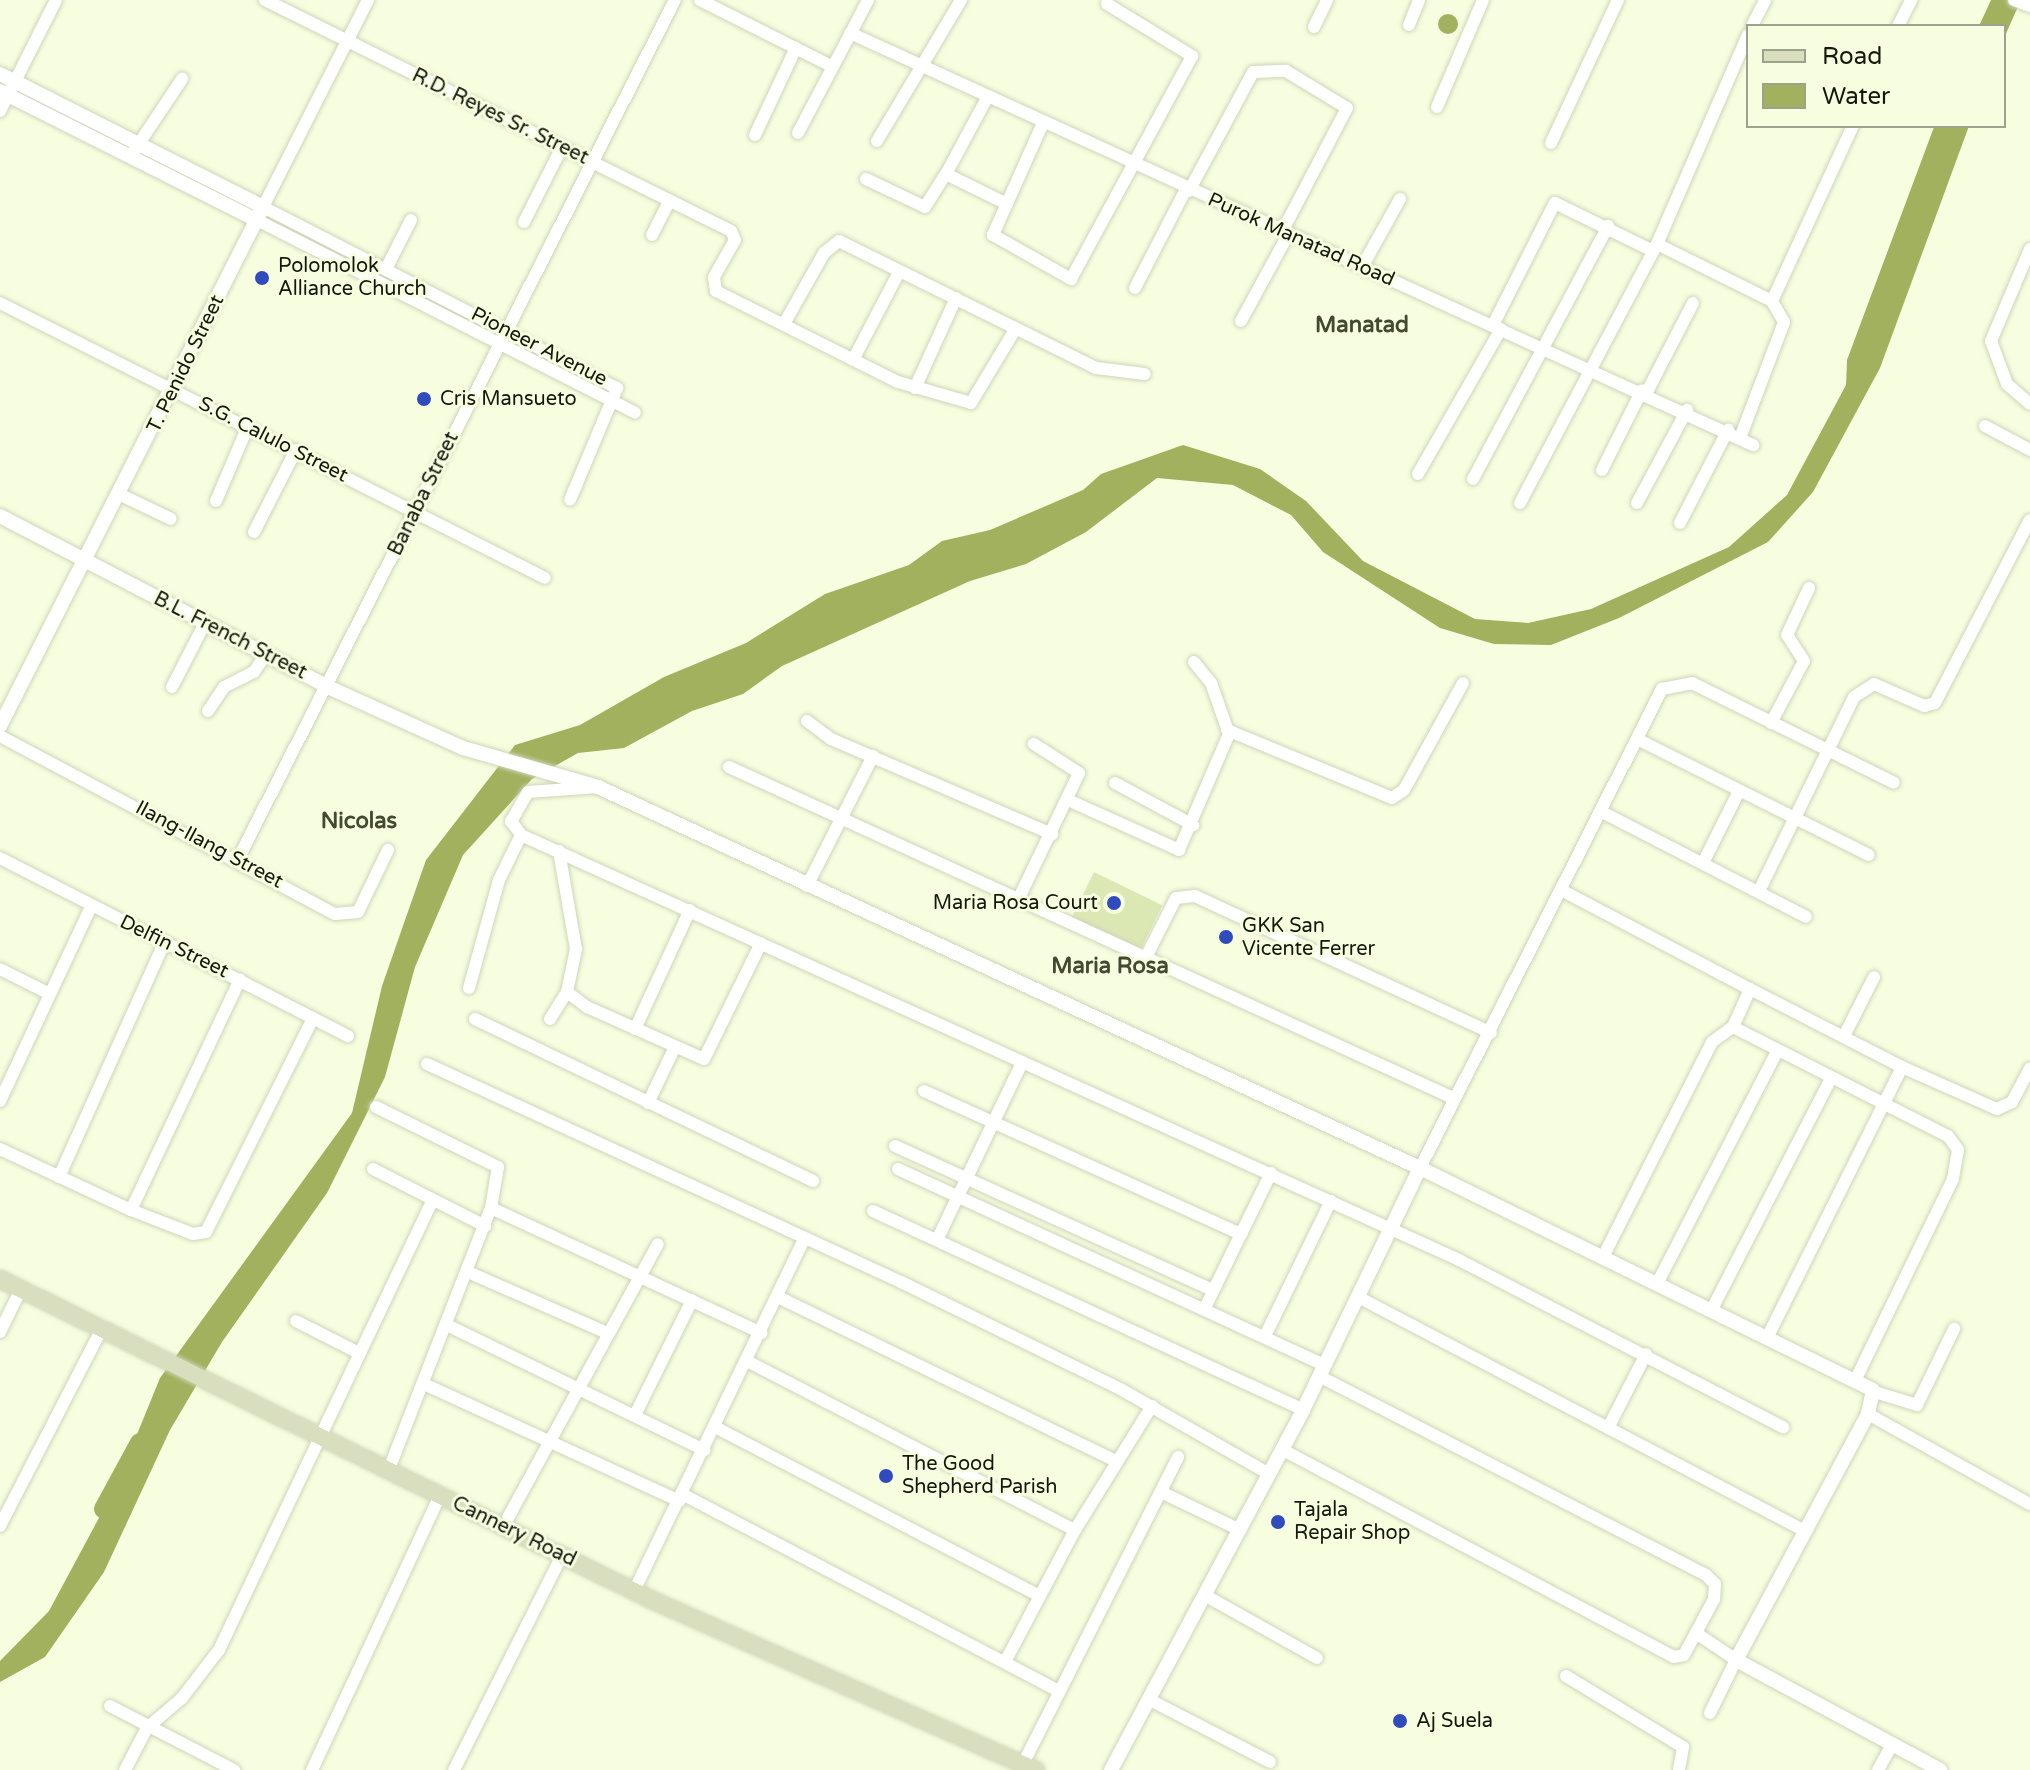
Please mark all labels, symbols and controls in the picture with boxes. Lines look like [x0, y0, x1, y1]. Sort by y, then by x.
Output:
legend [1746, 24, 2006, 128]
text: Road [1822, 42, 1882, 71]
street label: R.D. Reyes Sr. Street [408, 64, 592, 170]
text: Water [1822, 82, 1890, 111]
street label: Purok Manatad Road [1204, 188, 1398, 292]
place label: Polomolok Alliance Church [278, 254, 427, 301]
marker: Polomolok Alliance Church [253, 269, 271, 287]
street label: T. Penido Street [142, 291, 230, 437]
street label: Pioneer Avenue [467, 302, 611, 392]
district label: Manatad [1315, 313, 1409, 339]
place label: Cris Mansueto [440, 387, 577, 411]
marker: Cris Mansueto [415, 390, 433, 408]
street label: S.G. Calulo Street [194, 392, 352, 488]
street label: Banaba Street [384, 428, 464, 560]
street label: B.L. French Street [149, 587, 311, 685]
street label: Ilang-Ilang Street [131, 796, 287, 894]
district label: Nicolas [321, 809, 397, 835]
place label: Maria Rosa Court [933, 891, 1098, 915]
marker: Maria Rosa Court [1105, 894, 1123, 912]
street label: Delfin Street [116, 910, 232, 984]
place label: GKK San Vicente Ferrer [1242, 914, 1375, 961]
marker: GKK San Vicente Ferrer [1217, 928, 1235, 946]
district label: Maria Rosa [1051, 954, 1169, 980]
place label: The Good Shepherd Parish [902, 1452, 1058, 1499]
marker: The Good Shepherd Parish [877, 1467, 895, 1485]
street label: Cannery Road [448, 1492, 580, 1572]
place label: Tajala Repair Shop [1294, 1498, 1410, 1545]
marker: Tajala Repair Shop [1269, 1513, 1287, 1531]
place label: Aj Suela [1416, 1709, 1493, 1733]
marker: Aj Suela [1391, 1712, 1409, 1730]

